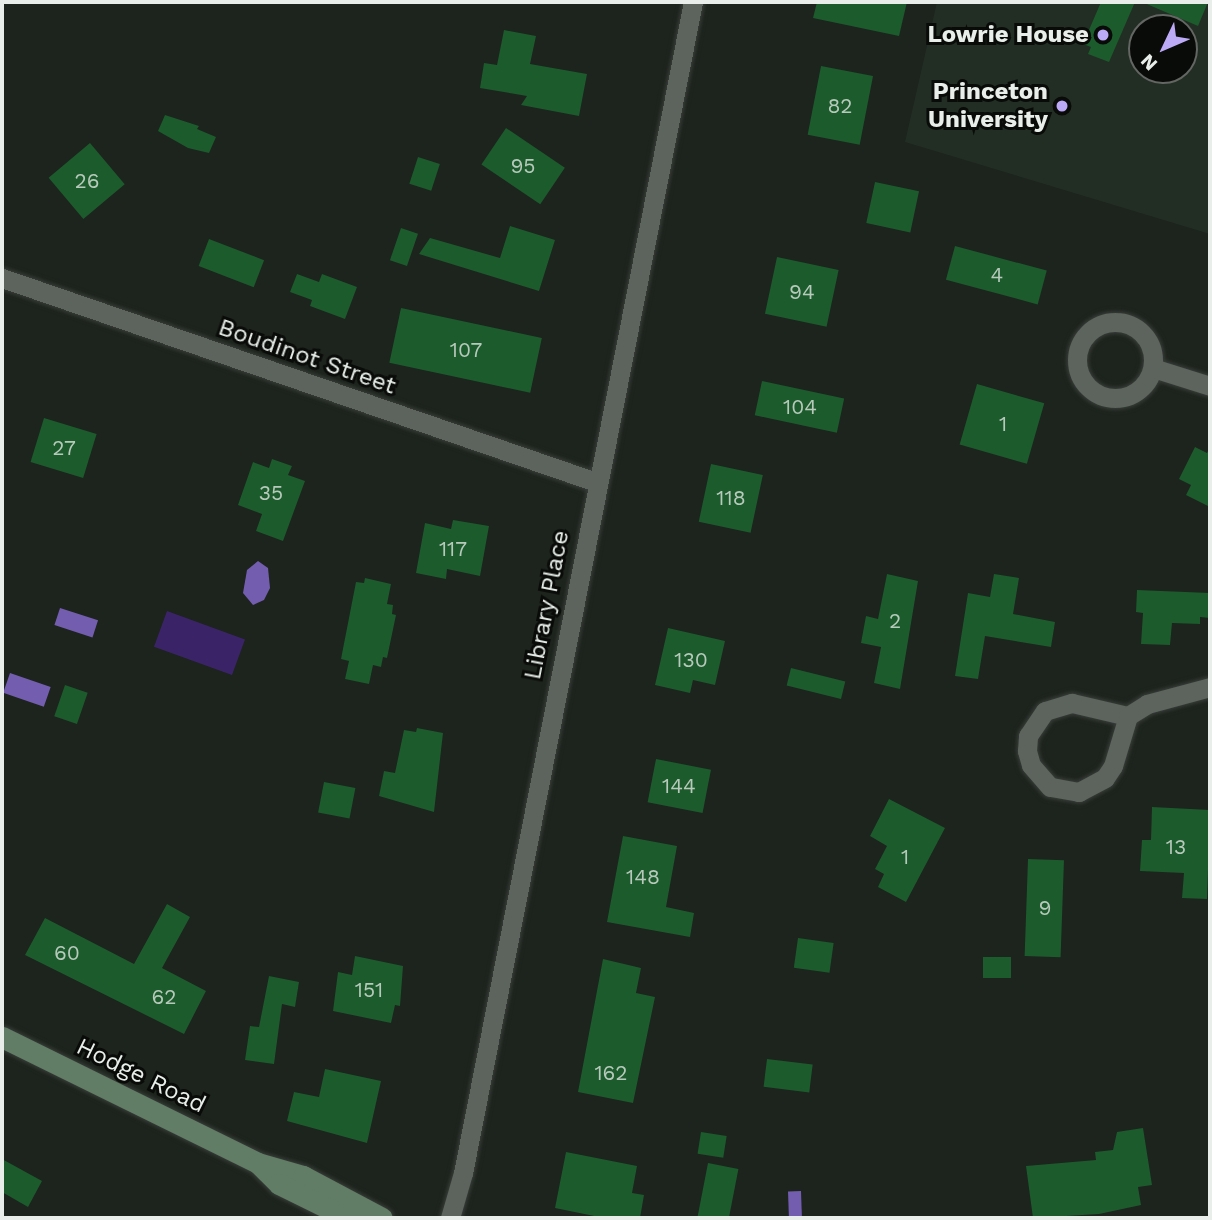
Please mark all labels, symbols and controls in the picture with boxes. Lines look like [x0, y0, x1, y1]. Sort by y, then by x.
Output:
north arrow [1128, 14, 1198, 84]
place label: Lowrie House [927, 21, 1089, 49]
marker: Lowrie House [1095, 27, 1111, 43]
text: N [1136, 49, 1162, 76]
place label: Princeton University [928, 78, 1048, 134]
house number: 82 [827, 93, 853, 119]
marker: Princeton University [1054, 98, 1070, 114]
house number: 95 [510, 153, 536, 179]
house number: 26 [74, 168, 100, 194]
house number: 4 [991, 262, 1003, 288]
house number: 94 [789, 279, 815, 305]
street label: Boudinot Street [214, 313, 400, 401]
house number: 107 [450, 337, 482, 363]
house number: 104 [783, 394, 817, 420]
house number: 1 [999, 411, 1007, 437]
house number: 27 [52, 435, 76, 461]
house number: 35 [259, 480, 283, 506]
house number: 118 [716, 485, 746, 511]
street label: Library Place [518, 528, 576, 682]
house number: 117 [439, 536, 467, 562]
house number: 2 [889, 608, 901, 634]
house number: 130 [674, 647, 708, 673]
house number: 144 [662, 773, 696, 799]
house number: 13 [1166, 834, 1186, 860]
house number: 1 [901, 844, 909, 870]
house number: 148 [626, 864, 660, 890]
house number: 9 [1039, 895, 1051, 921]
house number: 60 [54, 940, 80, 966]
house number: 151 [355, 977, 383, 1003]
house number: 62 [151, 984, 177, 1010]
street label: Hodge Road [72, 1032, 210, 1120]
house number: 162 [594, 1060, 628, 1086]

